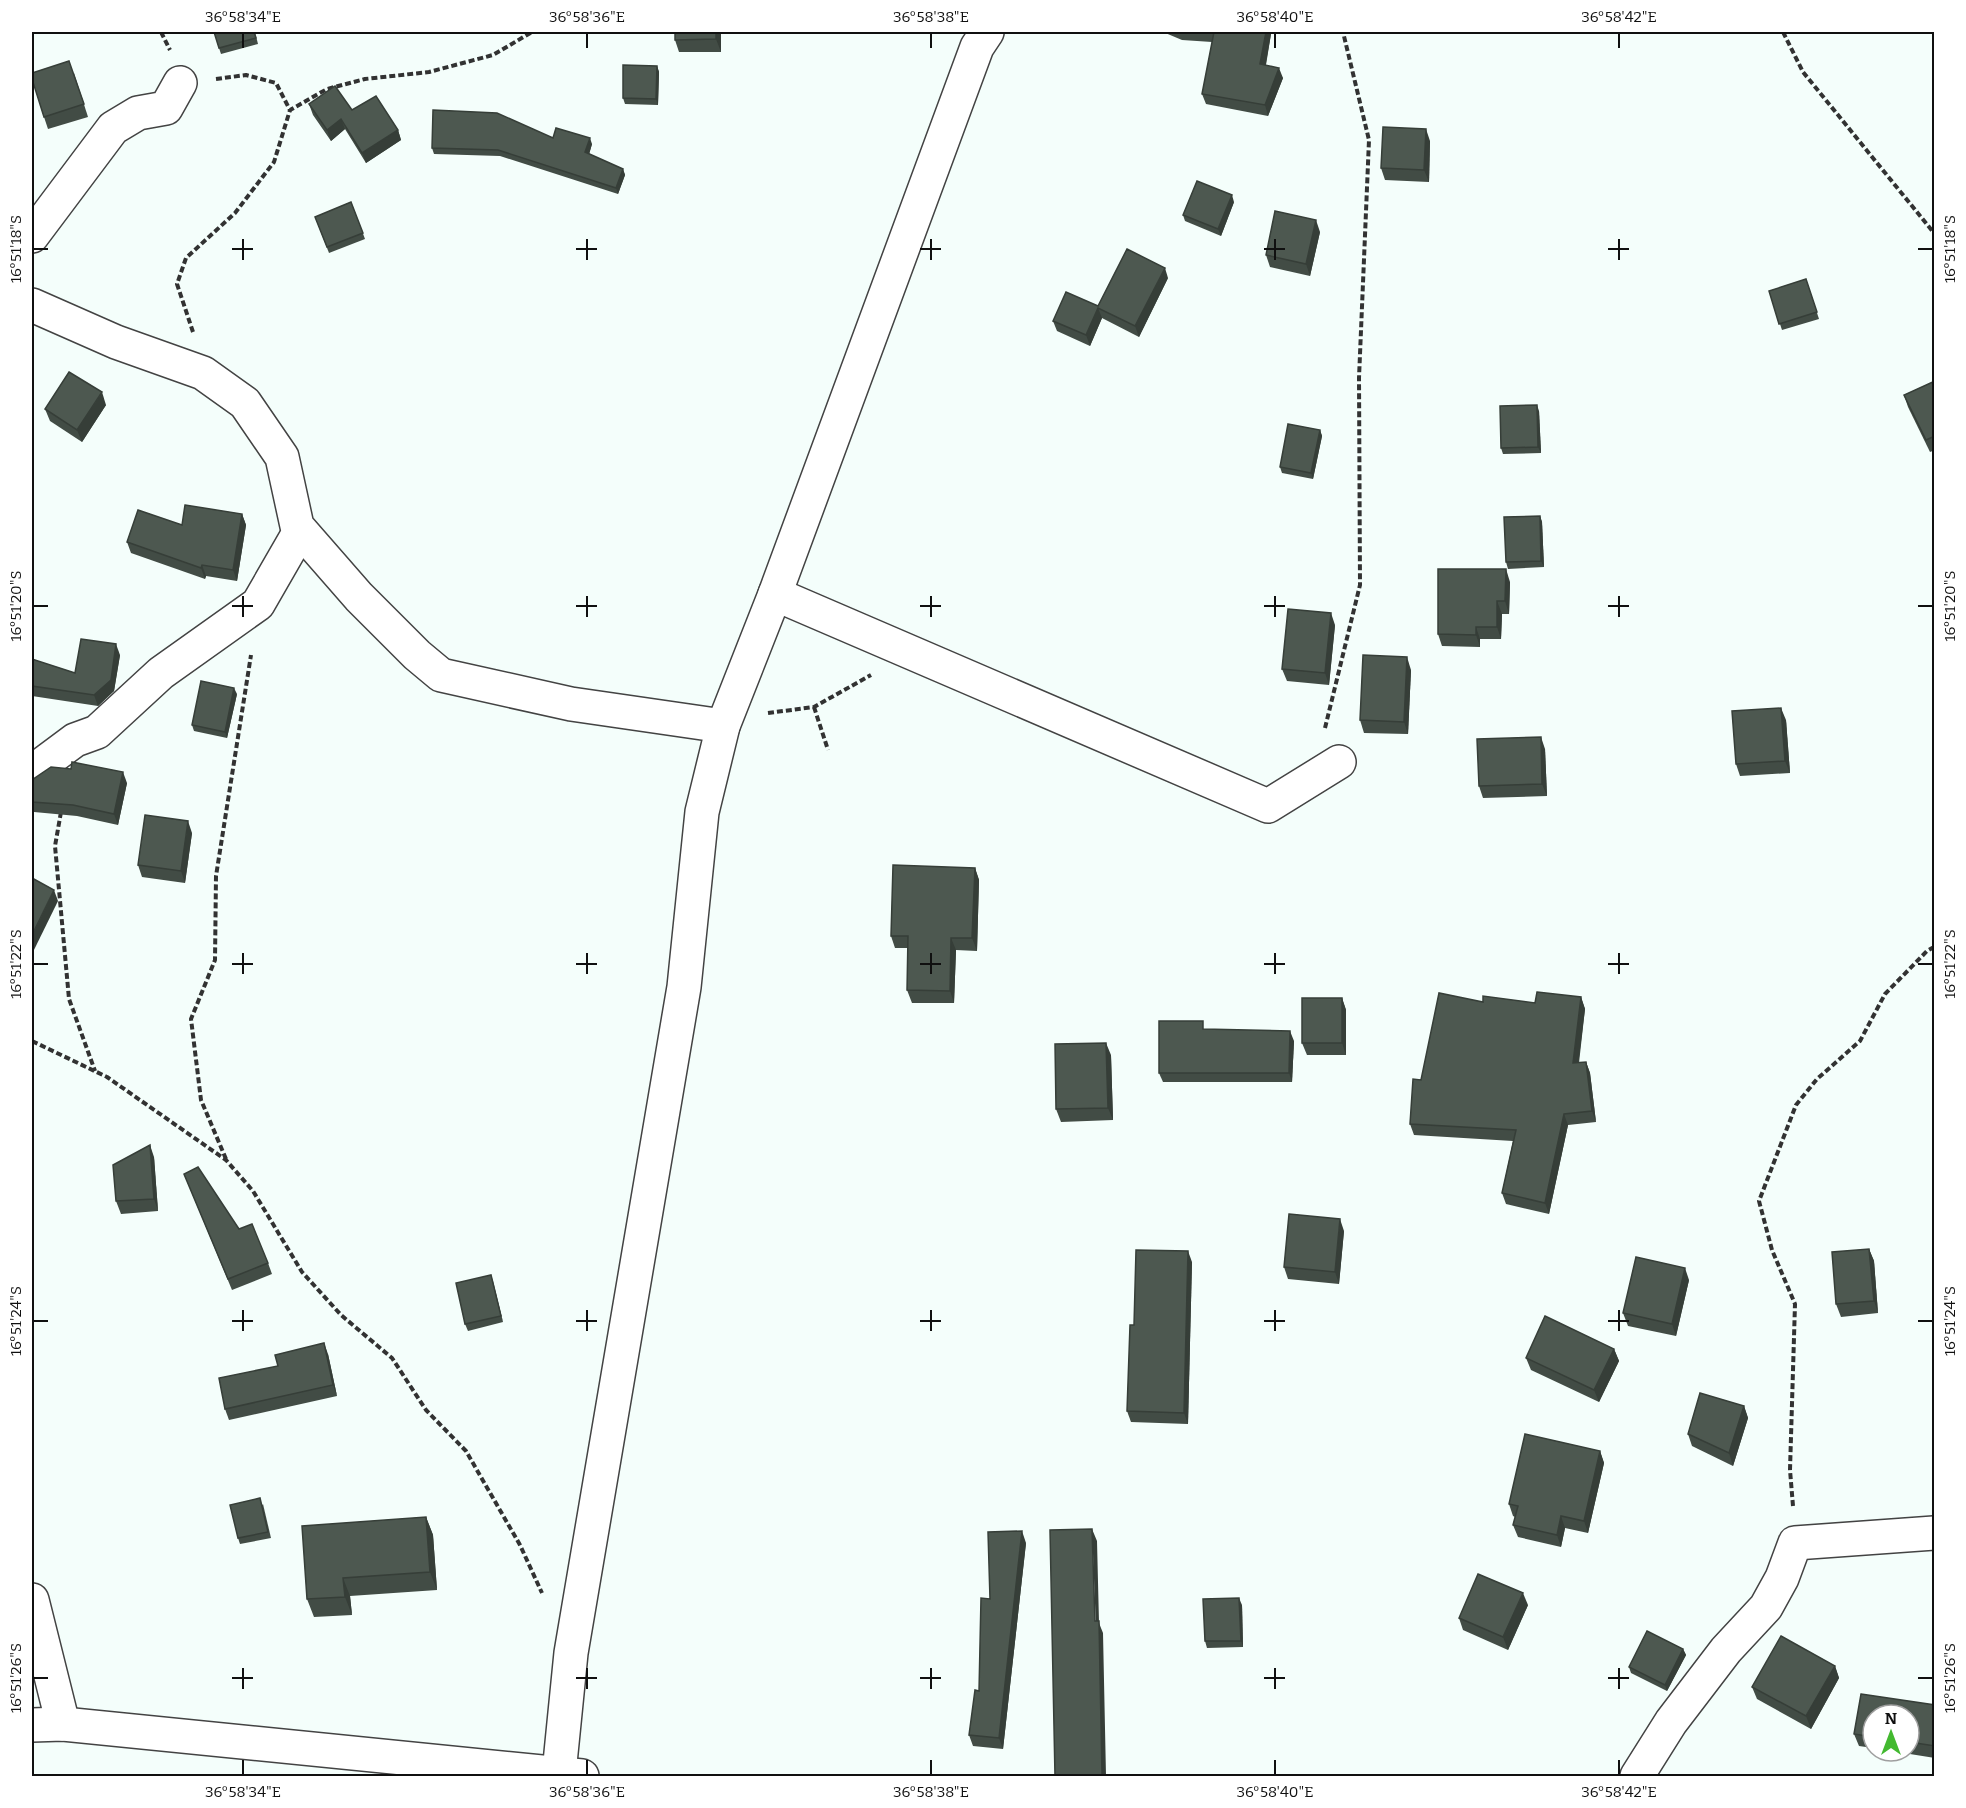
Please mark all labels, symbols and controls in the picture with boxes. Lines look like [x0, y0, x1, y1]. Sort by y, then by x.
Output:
text: 36°58'34"E [205, 8, 281, 26]
text: 36°58'36"E [549, 8, 625, 26]
text: 36°58'38"E [893, 8, 969, 26]
text: 36°58'40"E [1236, 8, 1314, 26]
text: 36°58'42"E [1581, 8, 1657, 26]
text: 16°51'18"S [7, 215, 25, 283]
text: 16°51'18"S [1941, 215, 1959, 283]
text: 16°51'20"S [7, 571, 25, 642]
text: 16°51'20"S [1941, 571, 1959, 642]
text: 16°51'22"S [7, 929, 25, 999]
text: 16°51'22"S [1941, 929, 1959, 999]
text: 16°51'24"S [7, 1286, 25, 1356]
text: 16°51'24"S [1941, 1286, 1959, 1356]
text: 16°51'26"S [7, 1643, 25, 1713]
text: 16°51'26"S [1941, 1643, 1959, 1713]
north arrow [1861, 1703, 1921, 1763]
text: N [1885, 1709, 1897, 1728]
text: 36°58'34"E [205, 1783, 281, 1801]
text: 36°58'36"E [549, 1783, 625, 1801]
text: 36°58'38"E [893, 1783, 969, 1801]
text: 36°58'40"E [1236, 1783, 1314, 1801]
text: 36°58'42"E [1581, 1783, 1657, 1801]

